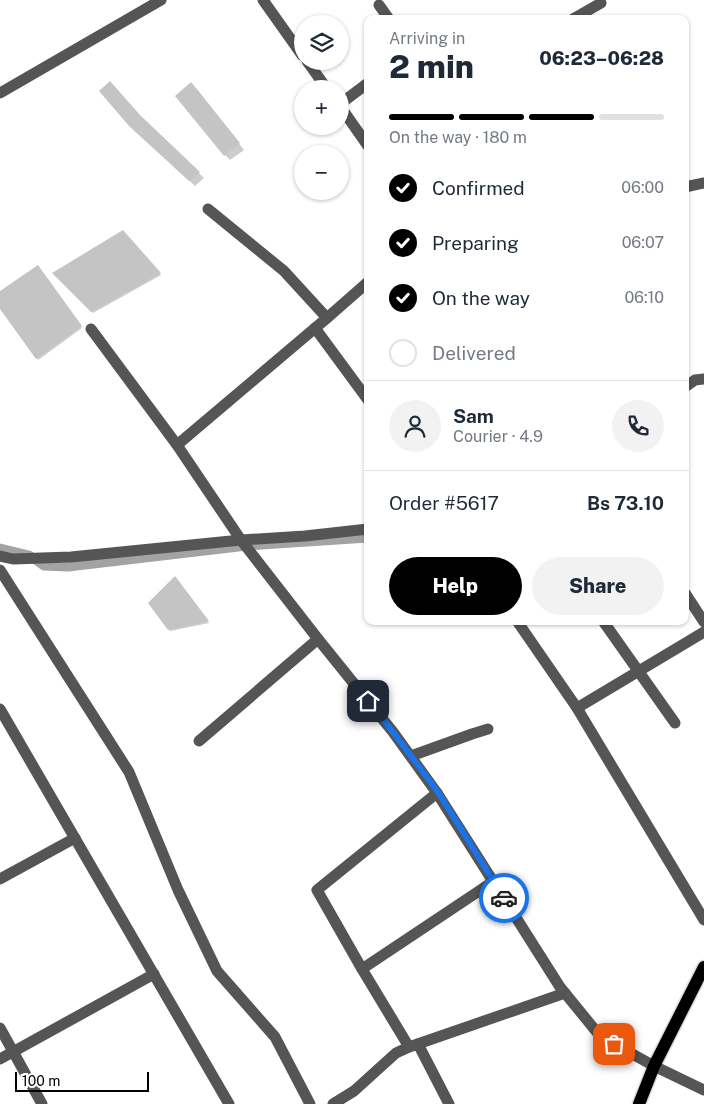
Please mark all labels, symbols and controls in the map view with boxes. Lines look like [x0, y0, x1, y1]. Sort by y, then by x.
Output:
map controls [294, 15, 349, 200]
button: layers [294, 15, 349, 70]
text: Arriving in [389, 29, 465, 48]
text: 06:23–06:28 [539, 47, 664, 69]
text: 2 min [389, 48, 474, 85]
button: + [294, 80, 349, 135]
text: On the way · 180 m [389, 128, 527, 147]
button: − [294, 145, 349, 200]
icon: check [389, 174, 417, 202]
text: Confirmed [432, 177, 525, 199]
text: 06:00 [621, 178, 664, 197]
icon: check [389, 229, 417, 257]
text: Preparing [432, 232, 519, 254]
text: 06:07 [622, 233, 664, 252]
icon: check [389, 284, 417, 312]
text: On the way [432, 287, 530, 309]
text: 06:10 [624, 288, 664, 307]
text: Delivered [432, 342, 516, 364]
button: person [389, 400, 441, 452]
button: phone [612, 400, 664, 452]
text: Sam [453, 405, 494, 427]
text: Courier · 4.9 [453, 427, 543, 446]
text: Order #5617 [389, 492, 499, 514]
text: Bs 73.10 [587, 492, 664, 514]
button: Help [389, 557, 522, 615]
button: Share [532, 557, 664, 615]
pin [347, 680, 389, 722]
icon: home [354, 687, 382, 715]
courier [479, 873, 529, 923]
icon: car [490, 884, 518, 912]
pin [593, 1023, 635, 1065]
icon: bag [600, 1030, 628, 1058]
scale bar [15, 1069, 149, 1092]
text: 100 m [22, 1073, 60, 1089]

